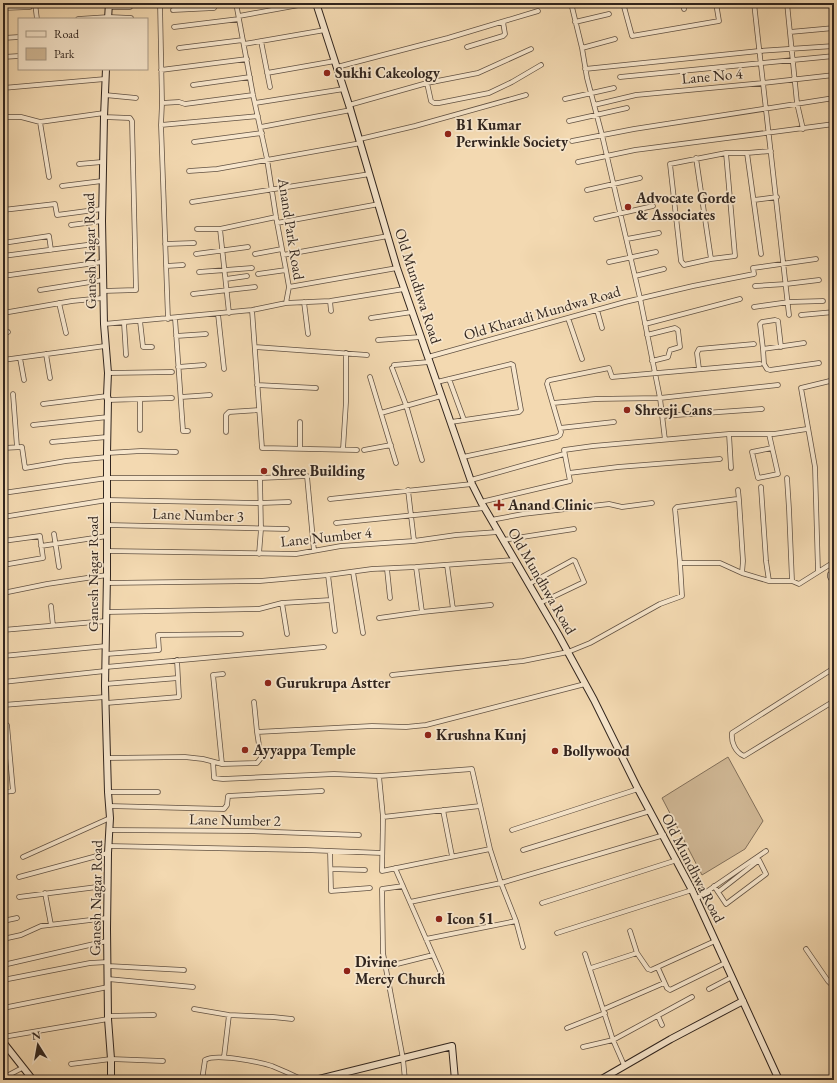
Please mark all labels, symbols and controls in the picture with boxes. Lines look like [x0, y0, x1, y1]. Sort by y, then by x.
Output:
legend [18, 18, 148, 70]
text: Road [54, 26, 80, 42]
text: Park [54, 46, 75, 62]
place label: Sukhi Cakeology [335, 63, 441, 82]
street label: Lane No 4 [681, 63, 744, 88]
marker: Sukhi Cakeology [322, 68, 332, 78]
place label: B1 Kumar Perwinkle Society [456, 115, 569, 151]
marker: B1 Kumar Perwinkle Society [443, 129, 453, 139]
street label: Anand Park Road [274, 176, 309, 282]
place label: Advocate Gorde & Associates [635, 188, 736, 224]
street label: Ganesh Nagar Road [79, 192, 100, 309]
marker: Advocate Gorde & Associates [623, 202, 633, 212]
street label: Old Mundhwa Road [391, 226, 446, 346]
street label: Old Kharadi Mundwa Road [461, 281, 623, 344]
place label: Shreeji Cans [635, 400, 712, 419]
marker: Shreeji Cans [622, 405, 632, 415]
place label: Shree Building [272, 461, 365, 480]
marker: Shree Building [259, 466, 269, 476]
place label: Anand Clinic [507, 495, 593, 514]
marker: Anand Clinic [493, 499, 505, 511]
street label: Lane Number 3 [152, 503, 244, 526]
street label: Ganesh Nagar Road [83, 516, 102, 632]
street label: Lane Number 4 [279, 522, 373, 551]
street label: Old Mundhwa Road [504, 524, 581, 638]
place label: Gurukrupa Astter [276, 673, 391, 692]
marker: Gurukrupa Astter [263, 678, 273, 688]
place label: Krushna Kunj [436, 725, 526, 744]
marker: Krushna Kunj [423, 730, 433, 740]
place label: Ayyappa Temple [252, 740, 356, 759]
place label: Bollywood [563, 741, 630, 760]
marker: Ayyappa Temple [240, 745, 250, 755]
marker: Bollywood [550, 746, 560, 756]
street label: Lane Number 2 [189, 809, 282, 830]
street label: Old Mundhwa Road [658, 810, 729, 926]
street label: Ganesh Nagar Road [85, 839, 106, 956]
place label: Icon 51 [447, 909, 494, 928]
marker: Icon 51 [434, 914, 444, 924]
place label: Divine Mercy Church [355, 952, 446, 988]
marker: Divine Mercy Church [342, 966, 352, 976]
north arrow [18, 1025, 58, 1065]
text: N [30, 1027, 42, 1043]

